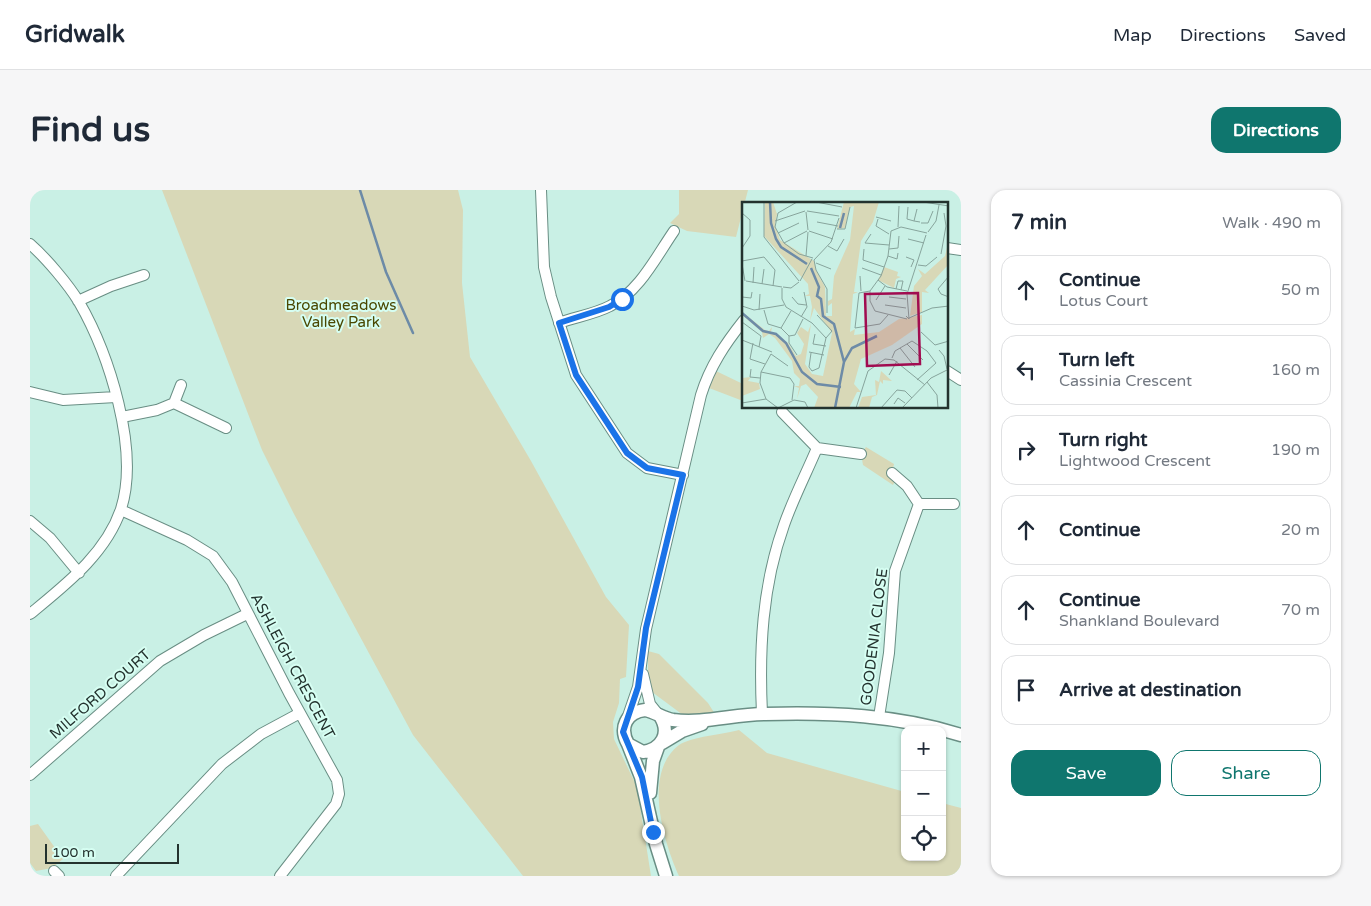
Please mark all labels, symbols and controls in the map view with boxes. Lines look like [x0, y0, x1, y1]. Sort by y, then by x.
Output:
text: Gridwalk [25, 20, 125, 49]
text: Map [1113, 24, 1152, 46]
text: Directions [1180, 24, 1266, 46]
text: Saved [1294, 24, 1346, 46]
button: Directions [1211, 107, 1341, 153]
text: Find us [30, 109, 150, 151]
inset map [742, 202, 948, 409]
text: 7 min [1011, 210, 1067, 235]
text: Walk · 490 m [1222, 213, 1321, 233]
text: Continue [1059, 269, 1141, 291]
icon: ahead [1012, 276, 1040, 304]
text: 50 m [1281, 280, 1320, 300]
route start [611, 288, 634, 311]
text: Lotus Court [1059, 291, 1148, 311]
park label: Broadmeadows Valley Park [285, 296, 397, 331]
text: Turn left [1059, 349, 1135, 371]
icon: left [1012, 356, 1040, 384]
text: 160 m [1271, 360, 1320, 380]
text: Cassinia Crescent [1059, 371, 1192, 391]
text: Turn right [1059, 429, 1147, 451]
icon: right [1012, 436, 1040, 464]
text: 190 m [1271, 440, 1320, 460]
text: Lightwood Crescent [1059, 451, 1211, 471]
icon: ahead [1012, 516, 1040, 544]
text: Continue [1059, 519, 1141, 541]
text: 20 m [1281, 520, 1320, 540]
street label: GOODENIA CLOSE [857, 567, 891, 707]
text: Continue [1059, 589, 1141, 611]
street label: ASHLEIGH CRESCENT [247, 590, 339, 742]
icon: ahead [1012, 596, 1040, 624]
text: 70 m [1281, 600, 1320, 620]
text: Shankland Boulevard [1059, 611, 1220, 631]
street label: MILFORD COURT [46, 645, 154, 743]
icon: arrive [1012, 676, 1040, 704]
text: Arrive at destination [1059, 679, 1242, 701]
map controls [901, 726, 946, 861]
button: + [901, 726, 946, 771]
button: Save [1011, 750, 1161, 796]
button: Share [1171, 750, 1321, 796]
button: − [901, 771, 946, 816]
button: locate [901, 816, 946, 861]
route end [642, 821, 665, 844]
scale bar [45, 841, 179, 864]
text: 100 m [52, 844, 95, 861]

